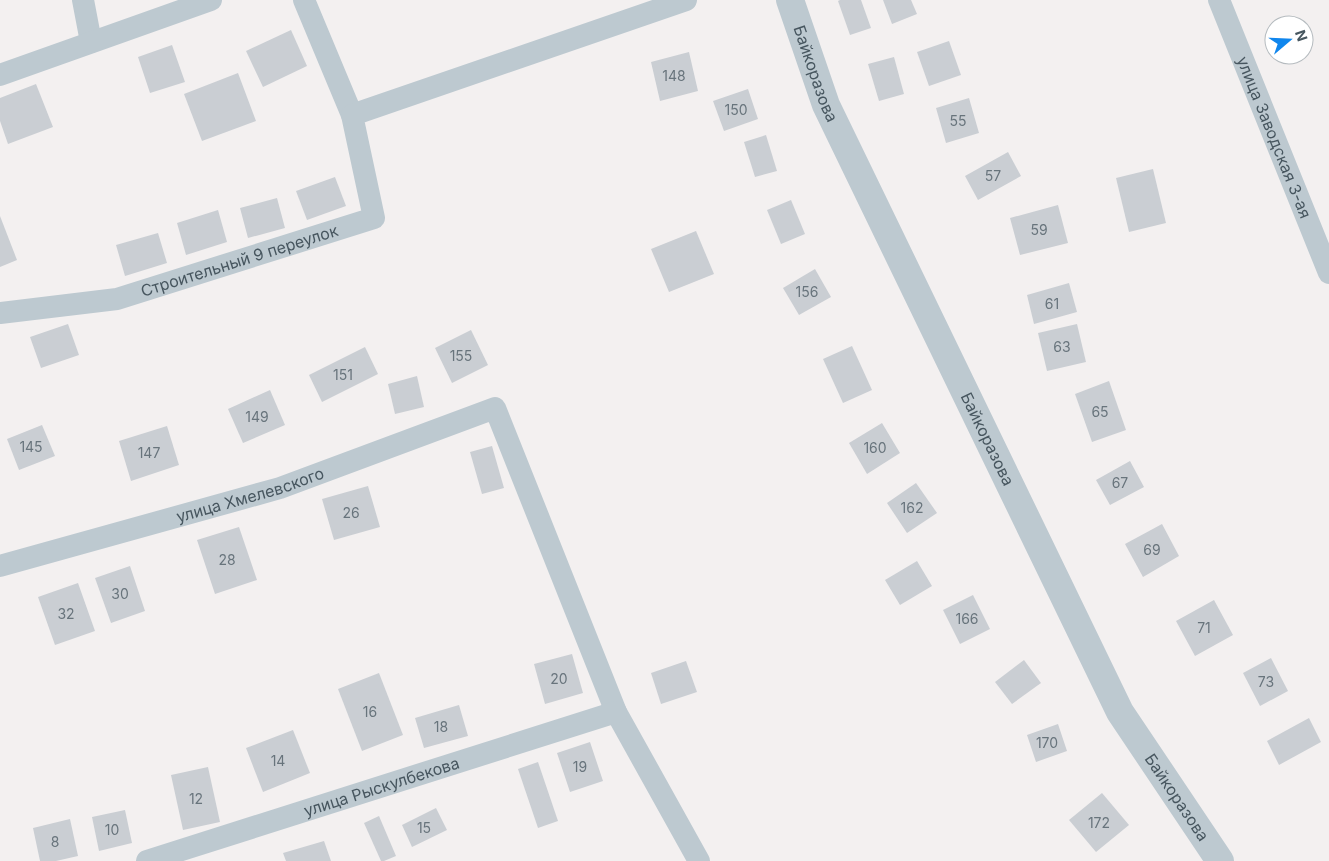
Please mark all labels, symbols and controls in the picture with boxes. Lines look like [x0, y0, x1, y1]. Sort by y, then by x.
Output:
north arrow [1264, 15, 1314, 65]
street label: Байкоразова [789, 23, 843, 125]
text: N [1292, 28, 1312, 43]
street label: улица Заводская 3-ая [1233, 53, 1316, 221]
house number: 148 [662, 67, 686, 84]
house number: 150 [724, 101, 748, 118]
house number: 55 [949, 112, 967, 129]
house number: 57 [985, 167, 1001, 184]
street label: Строительный 9 переулок [138, 220, 341, 301]
house number: 59 [1030, 221, 1048, 238]
house number: 156 [796, 283, 818, 300]
house number: 61 [1045, 295, 1059, 312]
house number: 63 [1053, 338, 1071, 355]
house number: 155 [450, 347, 472, 364]
house number: 151 [333, 366, 353, 383]
street label: Байкоразова [957, 389, 1019, 489]
house number: 65 [1091, 403, 1109, 420]
house number: 149 [245, 408, 269, 425]
house number: 145 [19, 438, 43, 455]
house number: 160 [863, 439, 887, 456]
house number: 147 [138, 444, 160, 461]
street label: улица Хмелевского [174, 463, 327, 526]
house number: 67 [1112, 474, 1128, 491]
house number: 162 [901, 499, 923, 516]
house number: 26 [342, 504, 360, 521]
house number: 69 [1143, 541, 1161, 558]
house number: 28 [218, 551, 236, 568]
house number: 30 [111, 585, 129, 602]
house number: 32 [57, 605, 75, 622]
house number: 166 [955, 610, 979, 627]
house number: 71 [1197, 619, 1211, 636]
house number: 20 [550, 670, 568, 687]
house number: 73 [1258, 673, 1274, 690]
house number: 16 [363, 703, 377, 720]
house number: 18 [434, 718, 448, 735]
house number: 170 [1036, 734, 1058, 751]
street label: Байкоразова [1141, 750, 1214, 845]
house number: 14 [271, 752, 285, 769]
street label: улица Рыскулбекова [301, 752, 462, 821]
house number: 19 [573, 758, 587, 775]
house number: 12 [189, 790, 203, 807]
house number: 172 [1088, 814, 1110, 831]
house number: 15 [417, 819, 431, 836]
house number: 10 [105, 821, 119, 838]
house number: 8 [51, 833, 59, 850]

